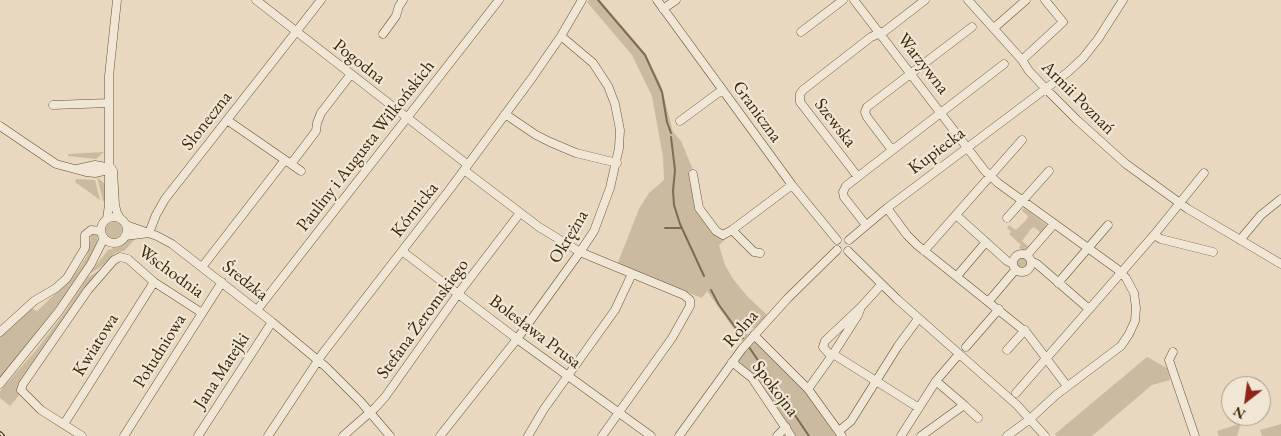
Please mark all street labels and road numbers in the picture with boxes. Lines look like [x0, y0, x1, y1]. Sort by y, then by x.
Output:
street label: Warzywna [892, 29, 954, 99]
street label: Pogodna [329, 35, 389, 89]
street label: Pauliny i Augusta Wilkońskich [292, 56, 440, 236]
street label: Armii Poznań [1037, 57, 1119, 139]
street label: Graniczna [728, 77, 786, 147]
street label: Słoneczna [177, 87, 237, 155]
street label: Szewska [809, 94, 861, 152]
street label: Kupiecka [904, 123, 970, 179]
street label: Kórnicka [387, 178, 443, 242]
street label: Okrężna [545, 206, 593, 268]
street label: Wschodnia [134, 241, 208, 303]
street label: Stefana Żeromskiego [372, 255, 474, 383]
street label: Średzka [218, 256, 272, 306]
street label: Bolesława Prusa [485, 290, 585, 374]
street label: Rolna [719, 306, 763, 352]
street label: Kwiatowa [68, 310, 124, 380]
street label: Południowa [129, 310, 191, 392]
street label: Jana Matejki [189, 329, 255, 413]
street label: Spokojna [747, 357, 803, 421]

